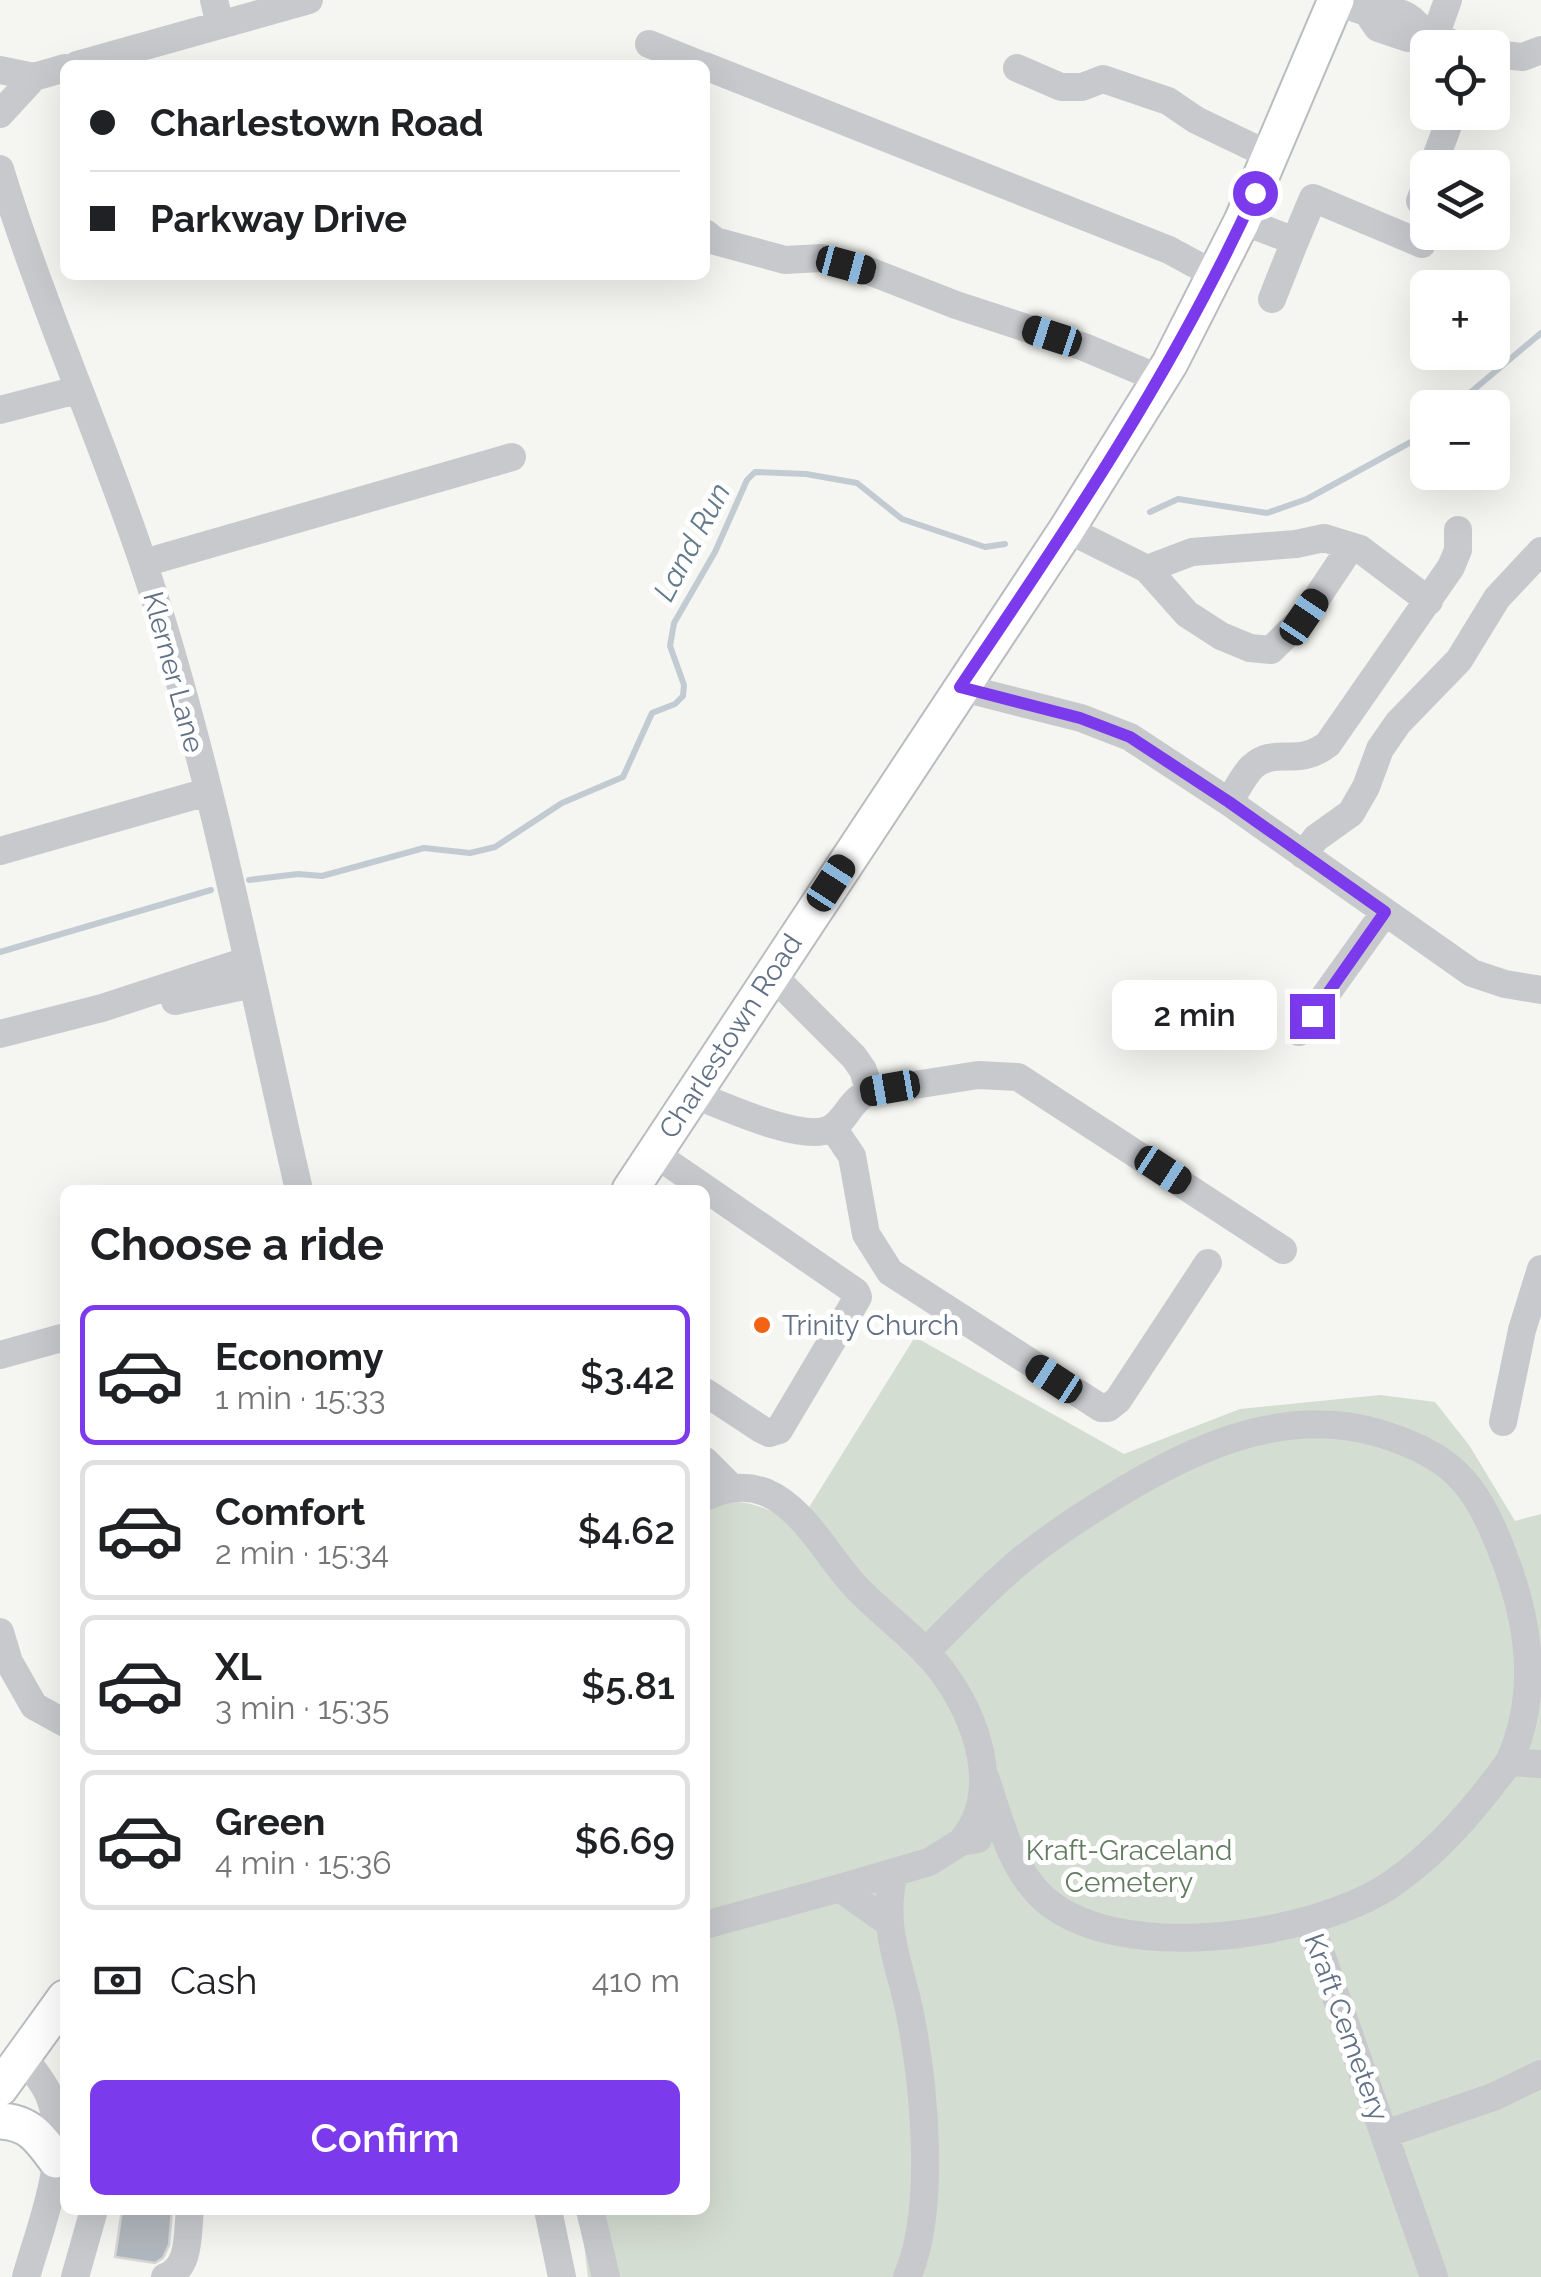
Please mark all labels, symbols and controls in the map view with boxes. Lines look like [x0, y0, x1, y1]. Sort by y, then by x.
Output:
map controls [1410, 30, 1510, 490]
button: locate [1410, 30, 1510, 130]
text: Charlestown Road [150, 100, 484, 145]
button: layers [1410, 150, 1510, 250]
route start [1233, 171, 1278, 216]
text: Parkway Drive [150, 196, 407, 241]
car [813, 243, 879, 287]
button: + [1410, 270, 1510, 370]
car [1019, 312, 1085, 360]
button: − [1410, 390, 1510, 490]
water label: Land Run [646, 477, 737, 607]
car [1275, 584, 1333, 650]
street label: Klerner Lane [136, 588, 211, 756]
car [802, 850, 860, 916]
street label: Charlestown Road [652, 928, 809, 1145]
callout: 2 min [1112, 981, 1277, 1051]
route end [1290, 994, 1335, 1039]
text: 2 min [1154, 996, 1235, 1033]
car [858, 1068, 922, 1108]
car [1130, 1141, 1196, 1199]
text: Choose a ride [90, 1218, 384, 1271]
place label: Trinity Church [782, 1309, 959, 1342]
marker: Trinity Church [751, 1314, 773, 1336]
icon: car [95, 1330, 185, 1420]
text: Economy [215, 1334, 384, 1379]
car [1021, 1350, 1087, 1408]
text: $3.42 [580, 1353, 675, 1398]
text: 1 min · 15:33 [215, 1379, 386, 1416]
icon: car [95, 1485, 185, 1575]
text: Comfort [215, 1489, 365, 1534]
text: $4.62 [578, 1508, 675, 1553]
text: 2 min · 15:34 [215, 1534, 389, 1571]
icon: car [95, 1640, 185, 1730]
text: XL [215, 1644, 262, 1689]
text: $5.81 [581, 1663, 675, 1708]
text: 3 min · 15:35 [215, 1689, 389, 1726]
icon: car [95, 1795, 185, 1885]
text: Green [215, 1799, 325, 1844]
text: $6.69 [575, 1818, 675, 1863]
park label: Kraft-Graceland Cemetery [1026, 1834, 1232, 1899]
text: 4 min · 15:36 [215, 1844, 392, 1881]
street label: Kraft Cemetery [1297, 1929, 1396, 2125]
icon: cash [90, 1953, 145, 2008]
text: Cash [170, 1958, 257, 2003]
text: 410 m [592, 1962, 680, 1999]
button: Confirm [90, 2080, 680, 2195]

